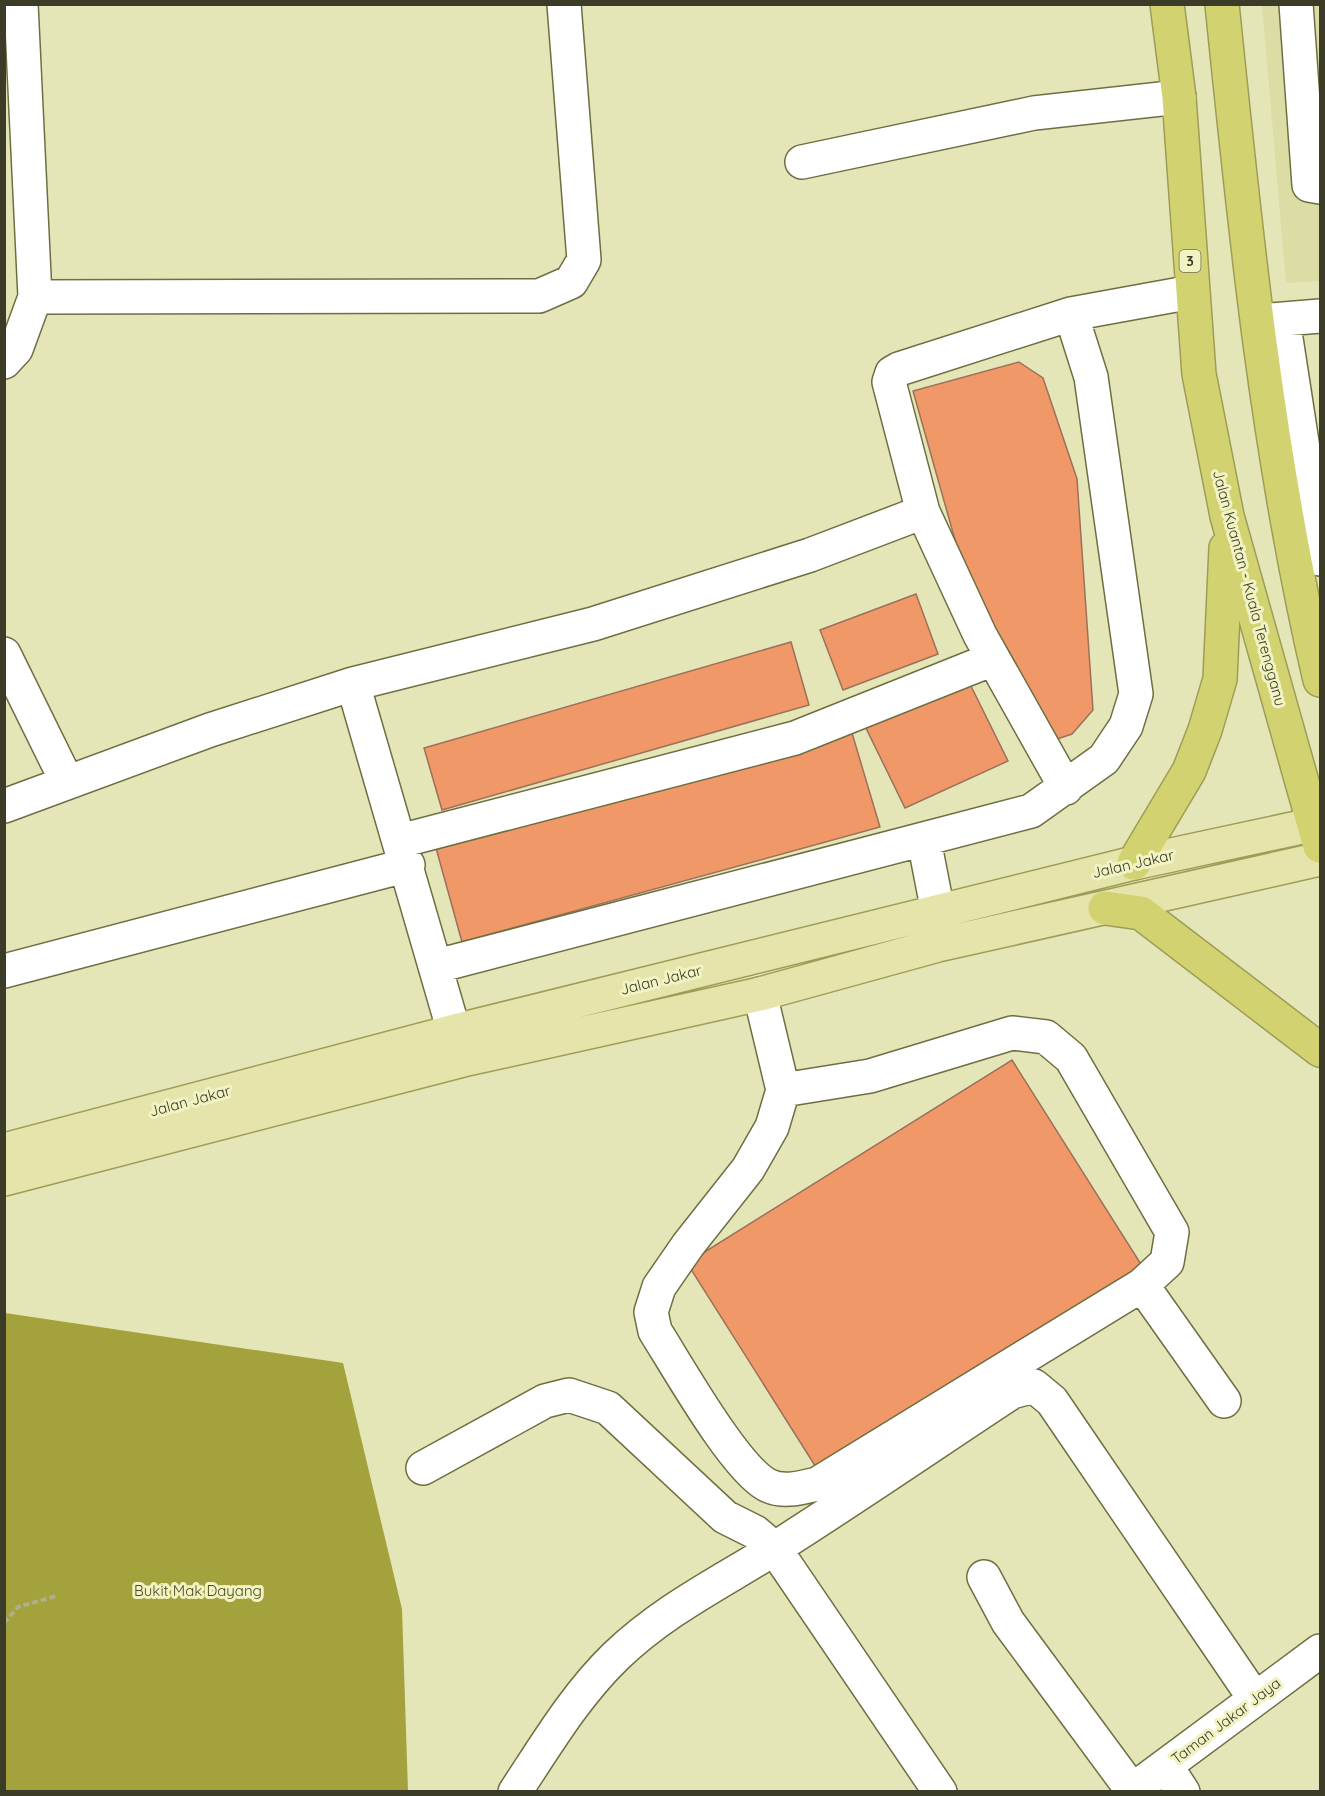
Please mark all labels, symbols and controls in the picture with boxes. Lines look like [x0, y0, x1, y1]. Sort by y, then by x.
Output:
road number: 3 [1180, 250, 1200, 272]
street label: Jalan Kuantan - Kuala Terengganu [1209, 468, 1290, 708]
street label: Jalan Jakar [1090, 845, 1176, 882]
street label: Jalan Jakar [618, 960, 704, 999]
street label: Jalan Jakar [147, 1080, 233, 1120]
park label: Bukit Mak Dayang [134, 1581, 262, 1600]
street label: Taman Jakar Jaya [1167, 1673, 1284, 1768]

